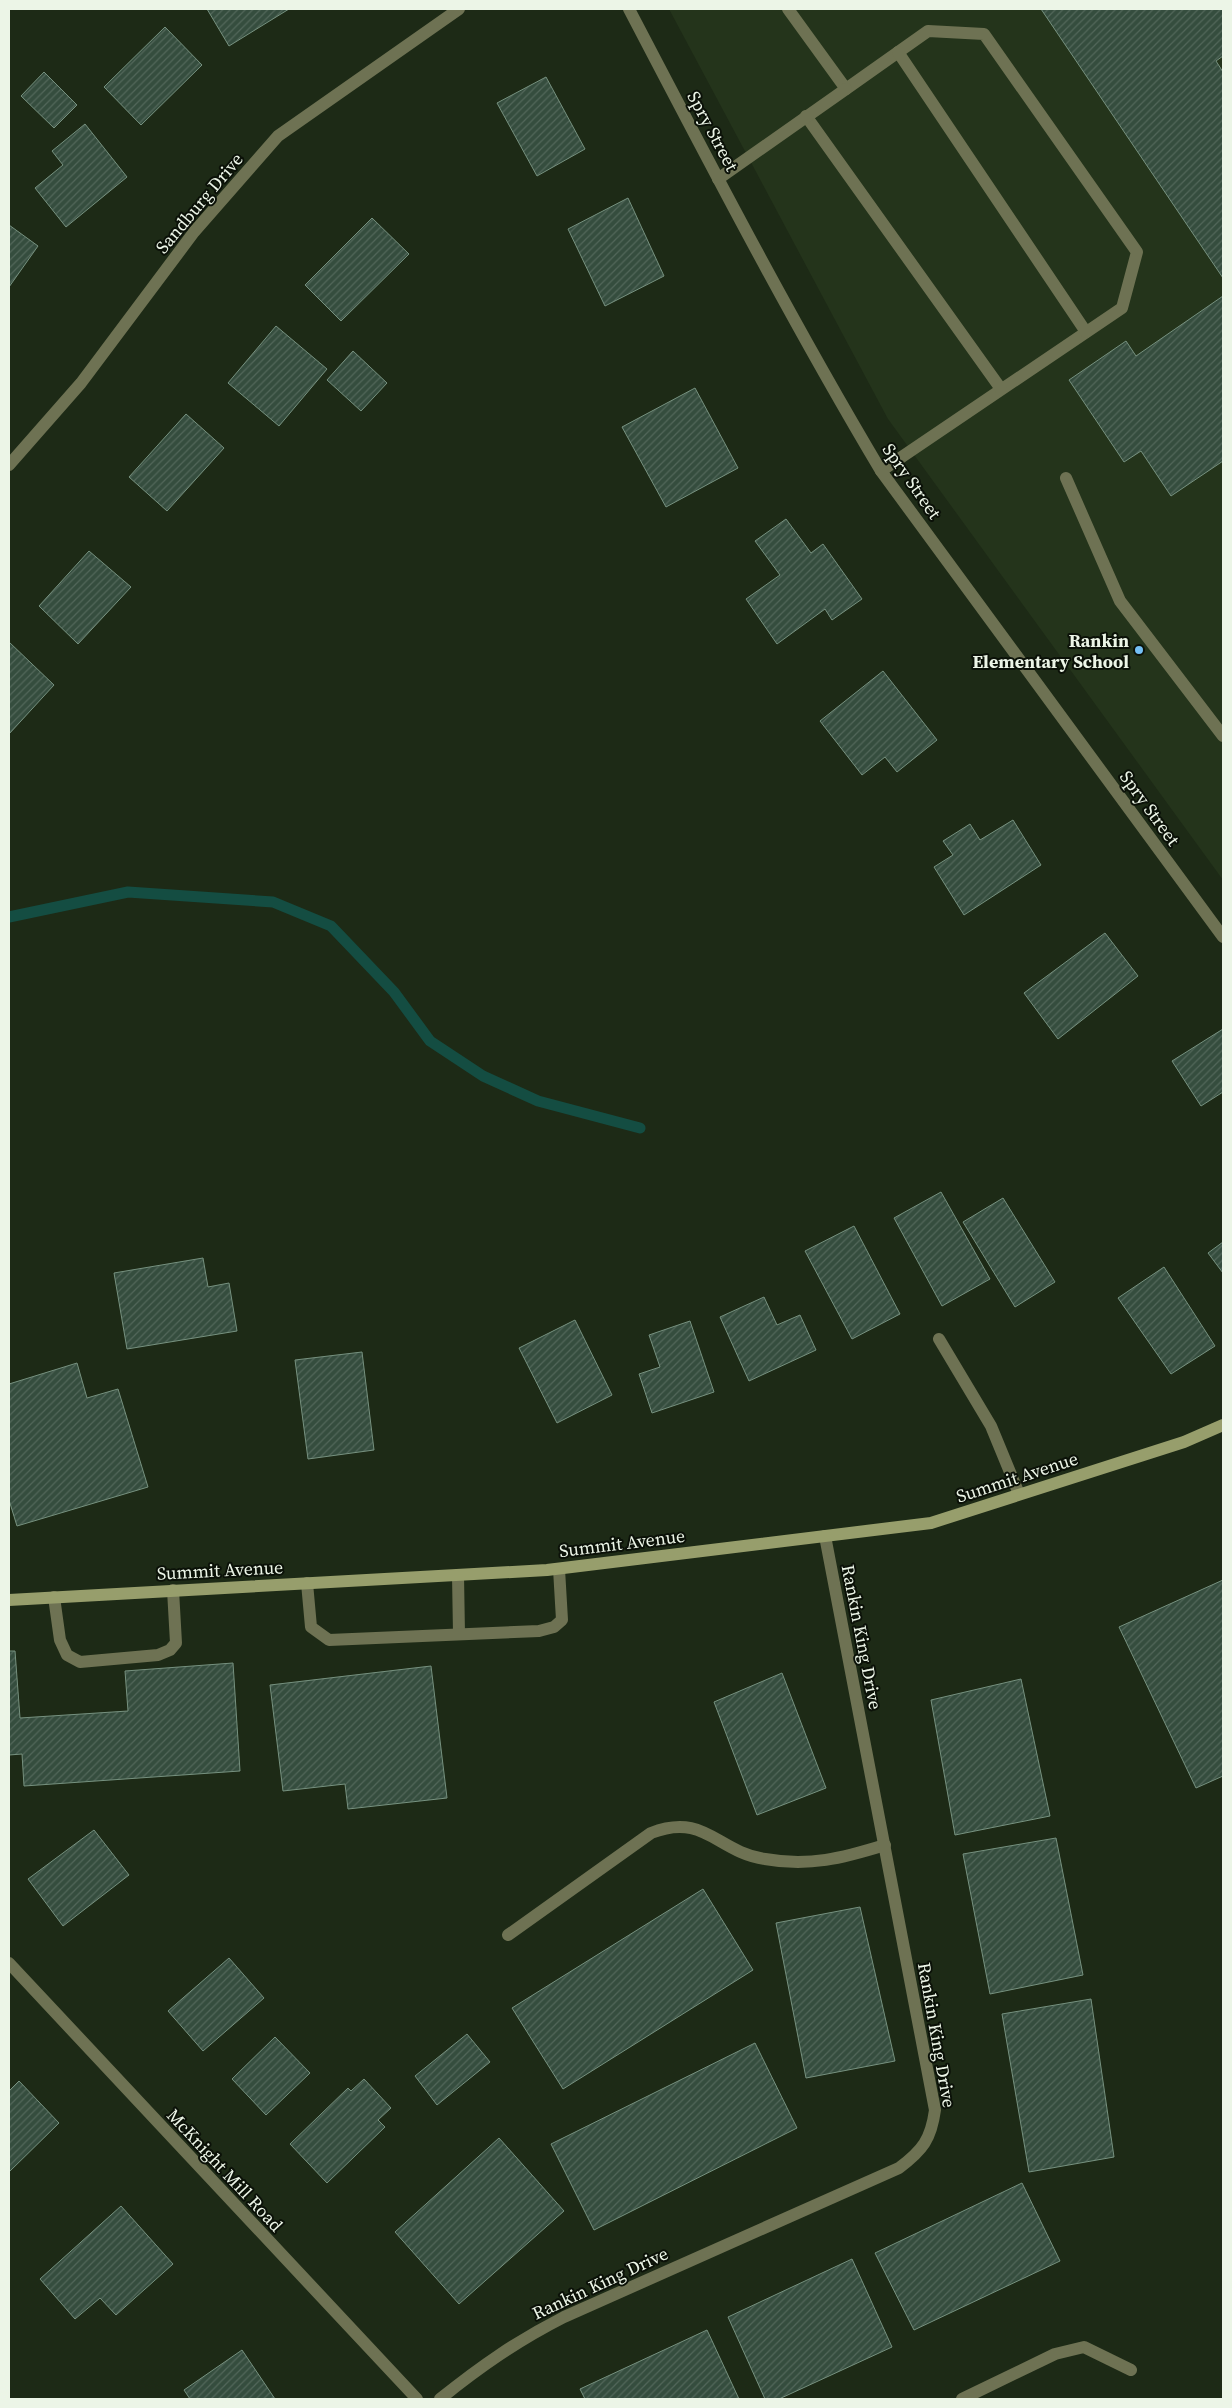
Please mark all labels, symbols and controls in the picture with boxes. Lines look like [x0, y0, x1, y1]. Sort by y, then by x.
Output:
street label: Spry Street [681, 87, 745, 176]
street label: Sandburg Drive [149, 147, 249, 259]
street label: Spry Street [877, 438, 947, 524]
place label: Rankin Elementary School [972, 628, 1129, 674]
marker: Rankin Elementary School [1133, 644, 1145, 656]
street label: Spry Street [1114, 765, 1186, 851]
street label: Summit Avenue [953, 1446, 1081, 1508]
street label: Summit Avenue [558, 1523, 686, 1563]
street label: Summit Avenue [156, 1554, 284, 1586]
street label: Rankin King Drive [836, 1562, 888, 1712]
street label: Rankin King Drive [912, 1960, 962, 2110]
street label: McKnight Mill Road [161, 2103, 289, 2237]
street label: Rankin King Drive [528, 2241, 672, 2325]

